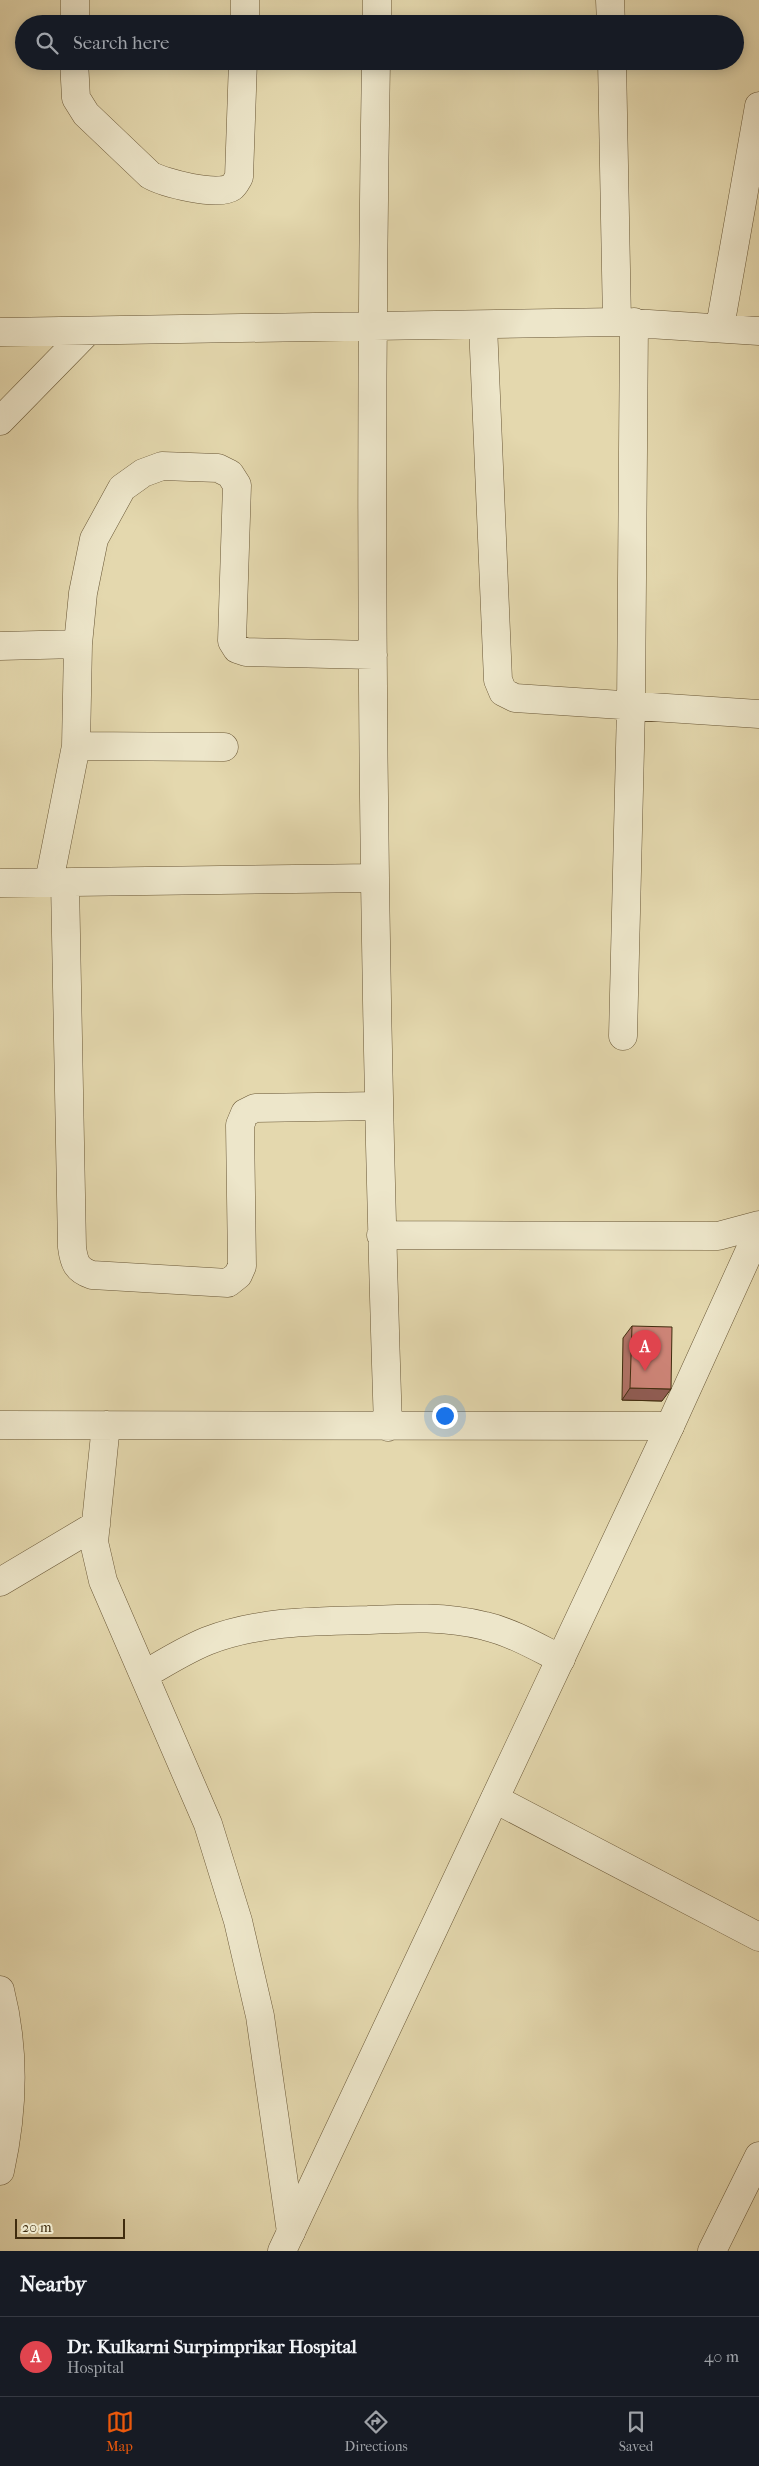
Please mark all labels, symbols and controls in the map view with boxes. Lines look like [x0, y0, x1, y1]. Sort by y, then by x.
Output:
search box [15, 15, 744, 70]
icon: search [33, 29, 61, 57]
text: Search here [73, 32, 169, 54]
pin: A [629, 1330, 661, 1371]
your location [432, 1403, 458, 1429]
scale bar [15, 2216, 125, 2239]
text: 20 m [22, 2219, 52, 2236]
text: Nearby [20, 2272, 86, 2296]
text: Dr. Kulkarni Surpimprikar Hospital [67, 2336, 357, 2358]
text: A [31, 2347, 41, 2366]
text: 40 m [704, 2347, 739, 2366]
text: Hospital [67, 2358, 124, 2377]
tab: Map [106, 2408, 134, 2455]
tab: Directions [345, 2408, 408, 2455]
tab: Saved [619, 2408, 653, 2455]

